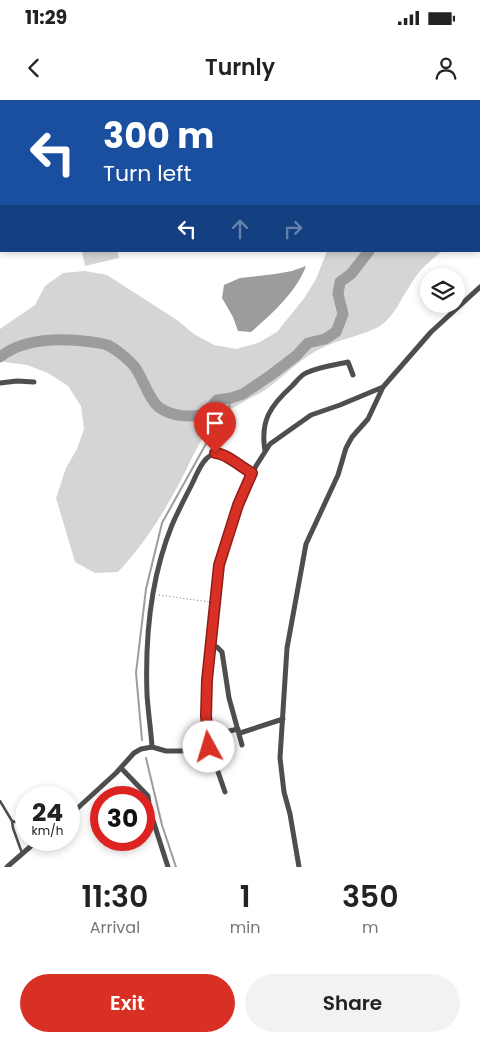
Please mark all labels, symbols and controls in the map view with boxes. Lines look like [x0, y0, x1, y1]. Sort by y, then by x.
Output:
text: 11:29 [25, 4, 67, 31]
text: Turnly [205, 52, 275, 83]
icon: back [20, 54, 48, 82]
icon: person [432, 54, 460, 82]
text: 300 m [103, 111, 214, 160]
icon: left [20, 120, 85, 185]
text: Turn left [103, 158, 191, 189]
icon: left [173, 215, 201, 243]
icon: ahead [226, 215, 254, 243]
icon: right [279, 215, 307, 243]
map controls [420, 268, 465, 313]
button: layers [420, 268, 465, 313]
pin [194, 402, 236, 453]
icon: arrive [201, 409, 229, 437]
position arrow [182, 720, 234, 772]
speed limit sign: 30 [90, 786, 155, 851]
text: 24 [32, 795, 63, 830]
text: km/h [32, 822, 63, 839]
text: 11:30 [81, 875, 148, 918]
text: 1 [240, 875, 251, 918]
text: 350 [342, 875, 399, 918]
text: Arrival [90, 916, 140, 939]
text: min [230, 916, 260, 939]
text: m [362, 916, 378, 939]
button: Exit [20, 974, 235, 1032]
button: Share [245, 974, 460, 1032]

